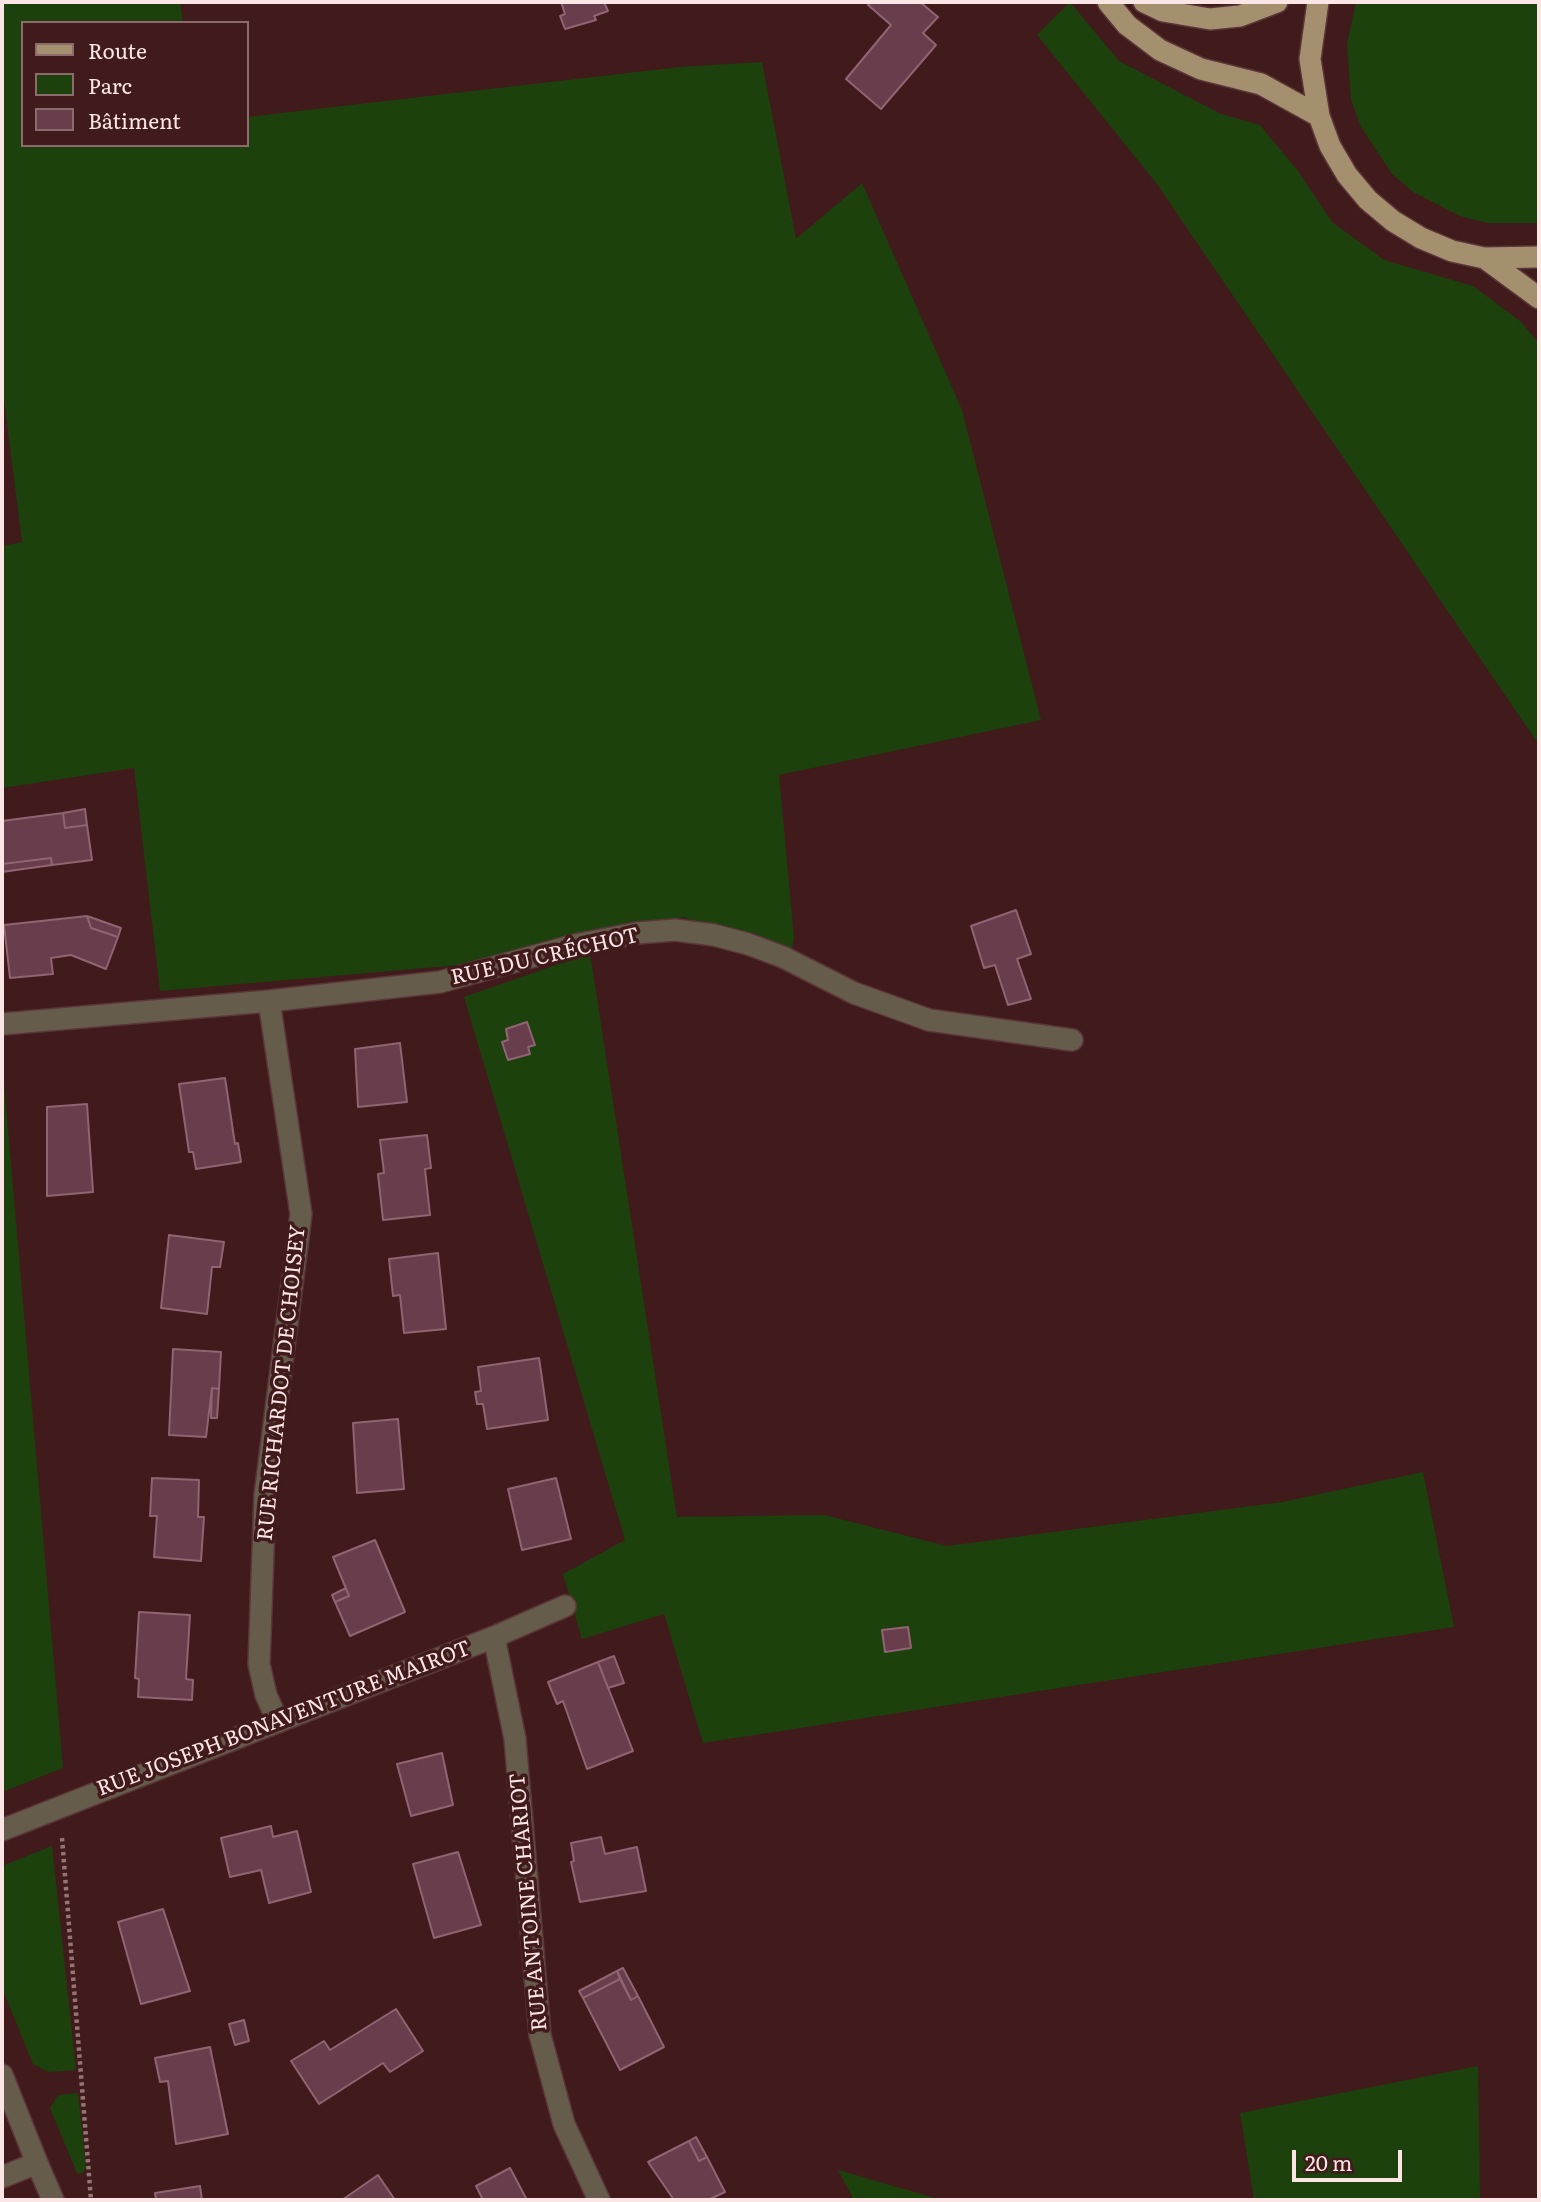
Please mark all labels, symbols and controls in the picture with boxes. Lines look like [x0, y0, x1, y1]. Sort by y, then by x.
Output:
legend [21, 21, 248, 147]
text: Route [88, 34, 147, 65]
text: Parc [88, 69, 132, 100]
text: Bâtiment [88, 104, 181, 135]
street label: RUE DU CRÉCHOT [449, 923, 641, 991]
street label: RUE RICHARDOT DE CHOISEY [253, 1224, 311, 1542]
street label: RUE JOSEPH BONAVENTURE MAIROT [94, 1636, 474, 1802]
street label: RUE ANTOINE CHARIOT [505, 1772, 553, 2032]
scale bar [1296, 2136, 1406, 2180]
text: 20 m [1305, 2146, 1352, 2177]

